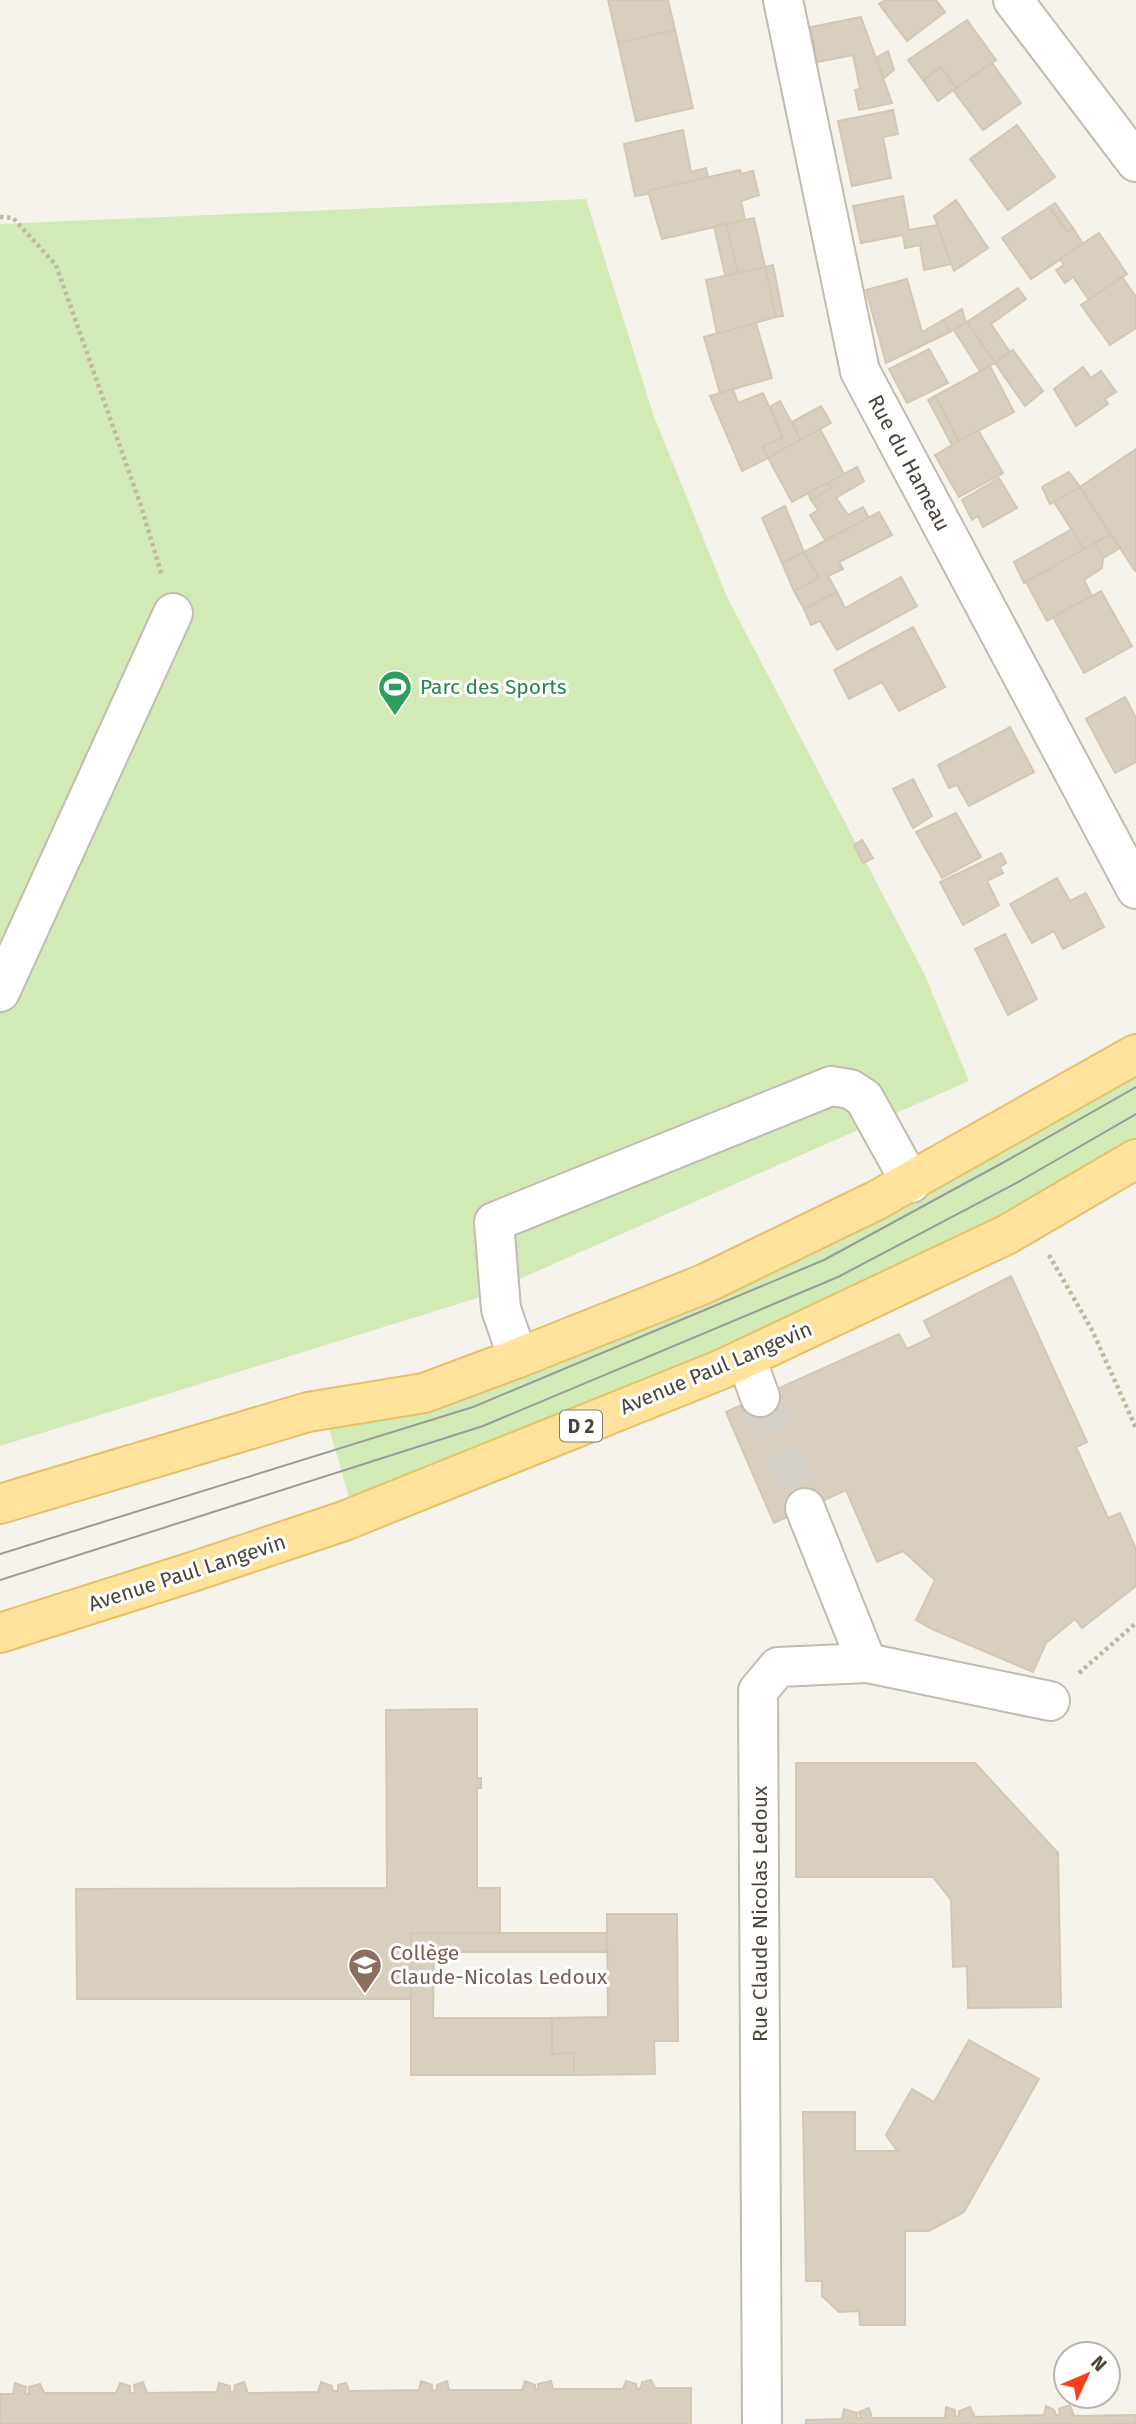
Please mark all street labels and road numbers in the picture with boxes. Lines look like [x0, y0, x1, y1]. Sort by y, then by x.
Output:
street label: Rue du Hameau [862, 390, 956, 536]
street label: Avenue Paul Langevin [616, 1316, 816, 1420]
road number: D 2 [560, 1410, 602, 1442]
street label: Avenue Paul Langevin [85, 1529, 289, 1617]
street label: Rue Claude Nicolas Ledoux [747, 1785, 773, 2042]

